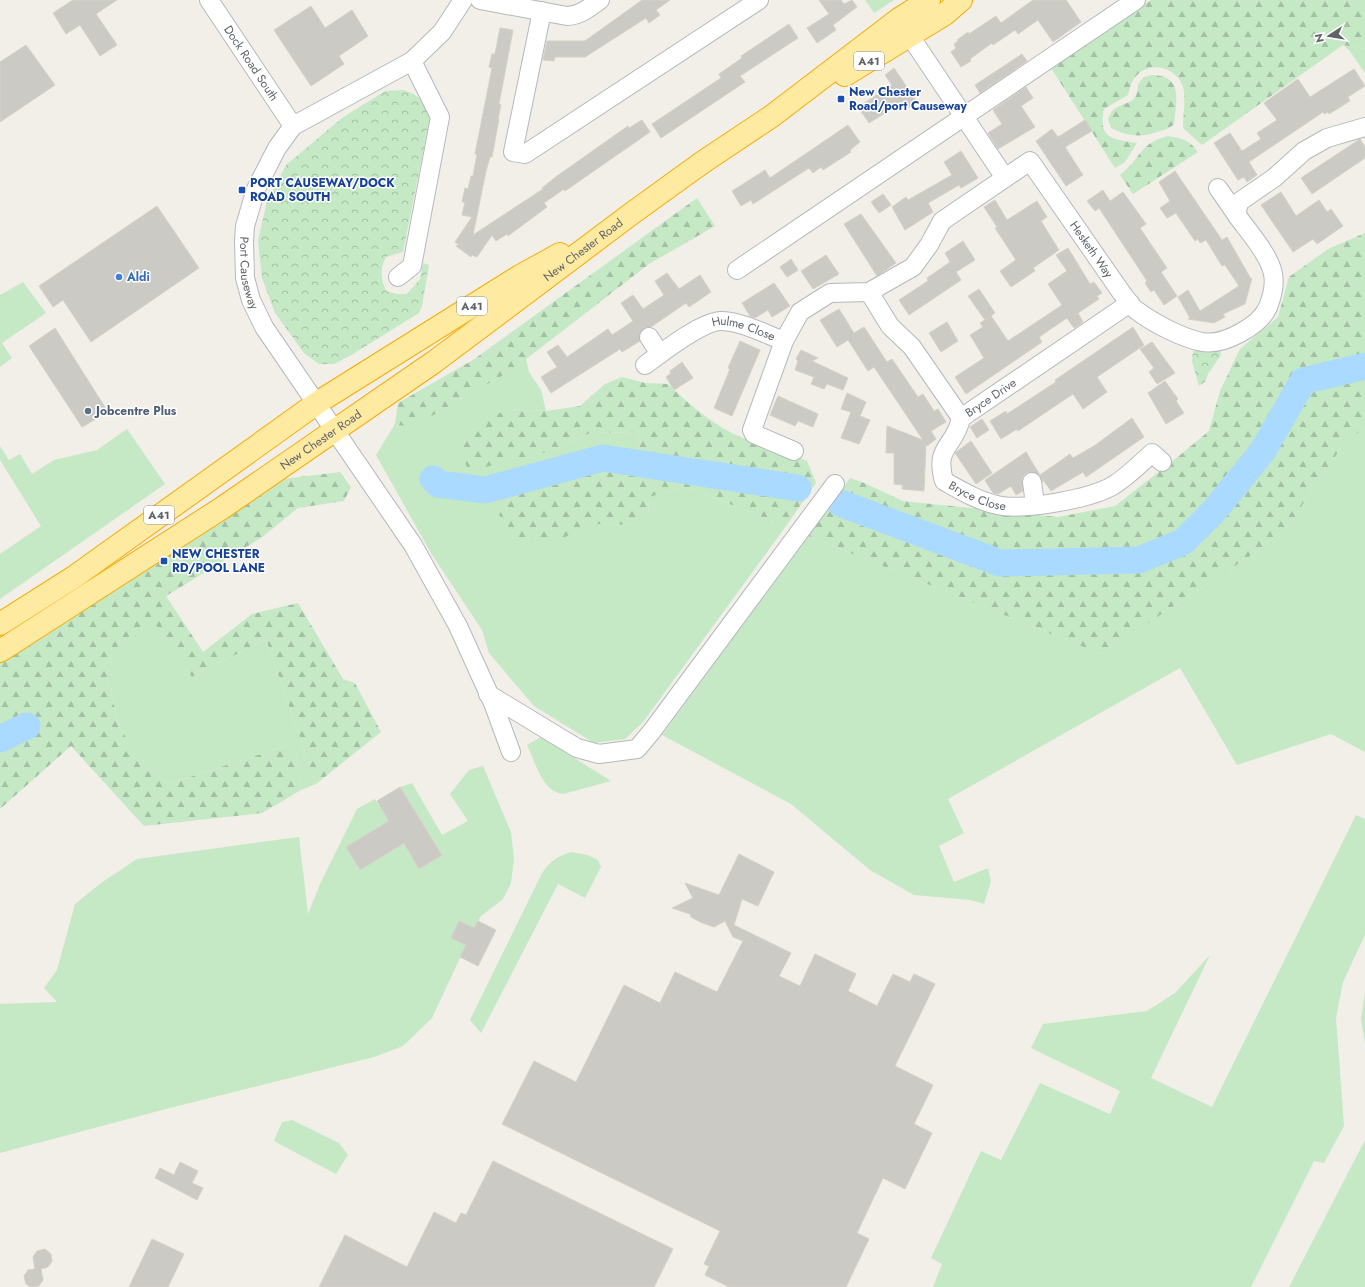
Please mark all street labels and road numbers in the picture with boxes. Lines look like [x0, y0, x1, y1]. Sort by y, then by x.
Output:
street label: Dock Road South [219, 22, 283, 105]
road number: A41 [854, 52, 884, 70]
street label: New Chester Road [540, 214, 627, 286]
street label: Hesketh Way [1065, 217, 1118, 282]
street label: Port Causeway [235, 236, 264, 313]
road number: A41 [457, 297, 487, 315]
street label: Hulme Close [710, 312, 778, 346]
street label: Bryce Drive [961, 374, 1020, 422]
street label: New Chester Road [276, 406, 365, 474]
street label: Bryce Close [945, 476, 1007, 515]
road number: A41 [144, 506, 174, 524]

